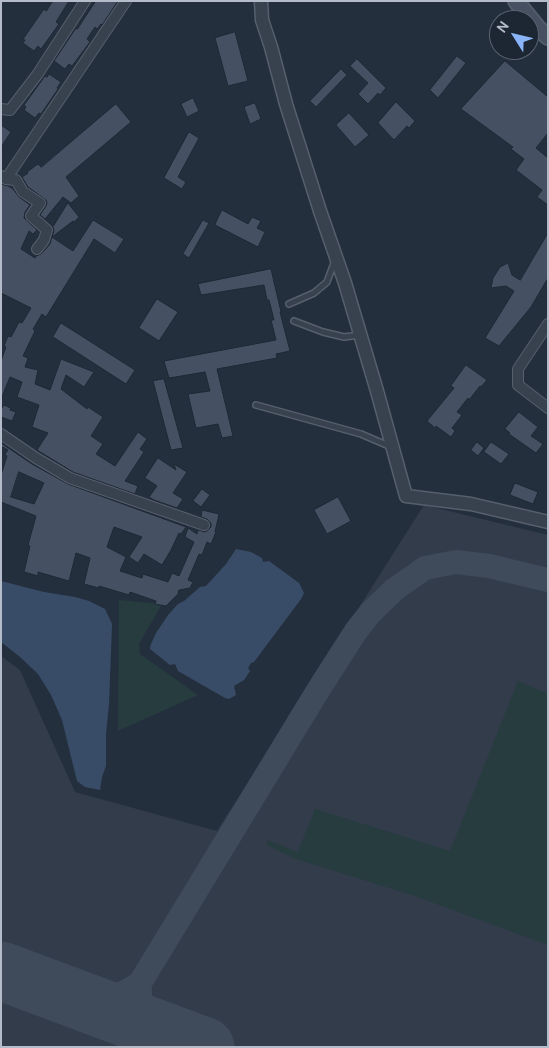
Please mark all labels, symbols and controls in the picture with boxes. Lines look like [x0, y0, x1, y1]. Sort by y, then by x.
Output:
north arrow [489, 10, 539, 60]
text: N [492, 17, 513, 36]

